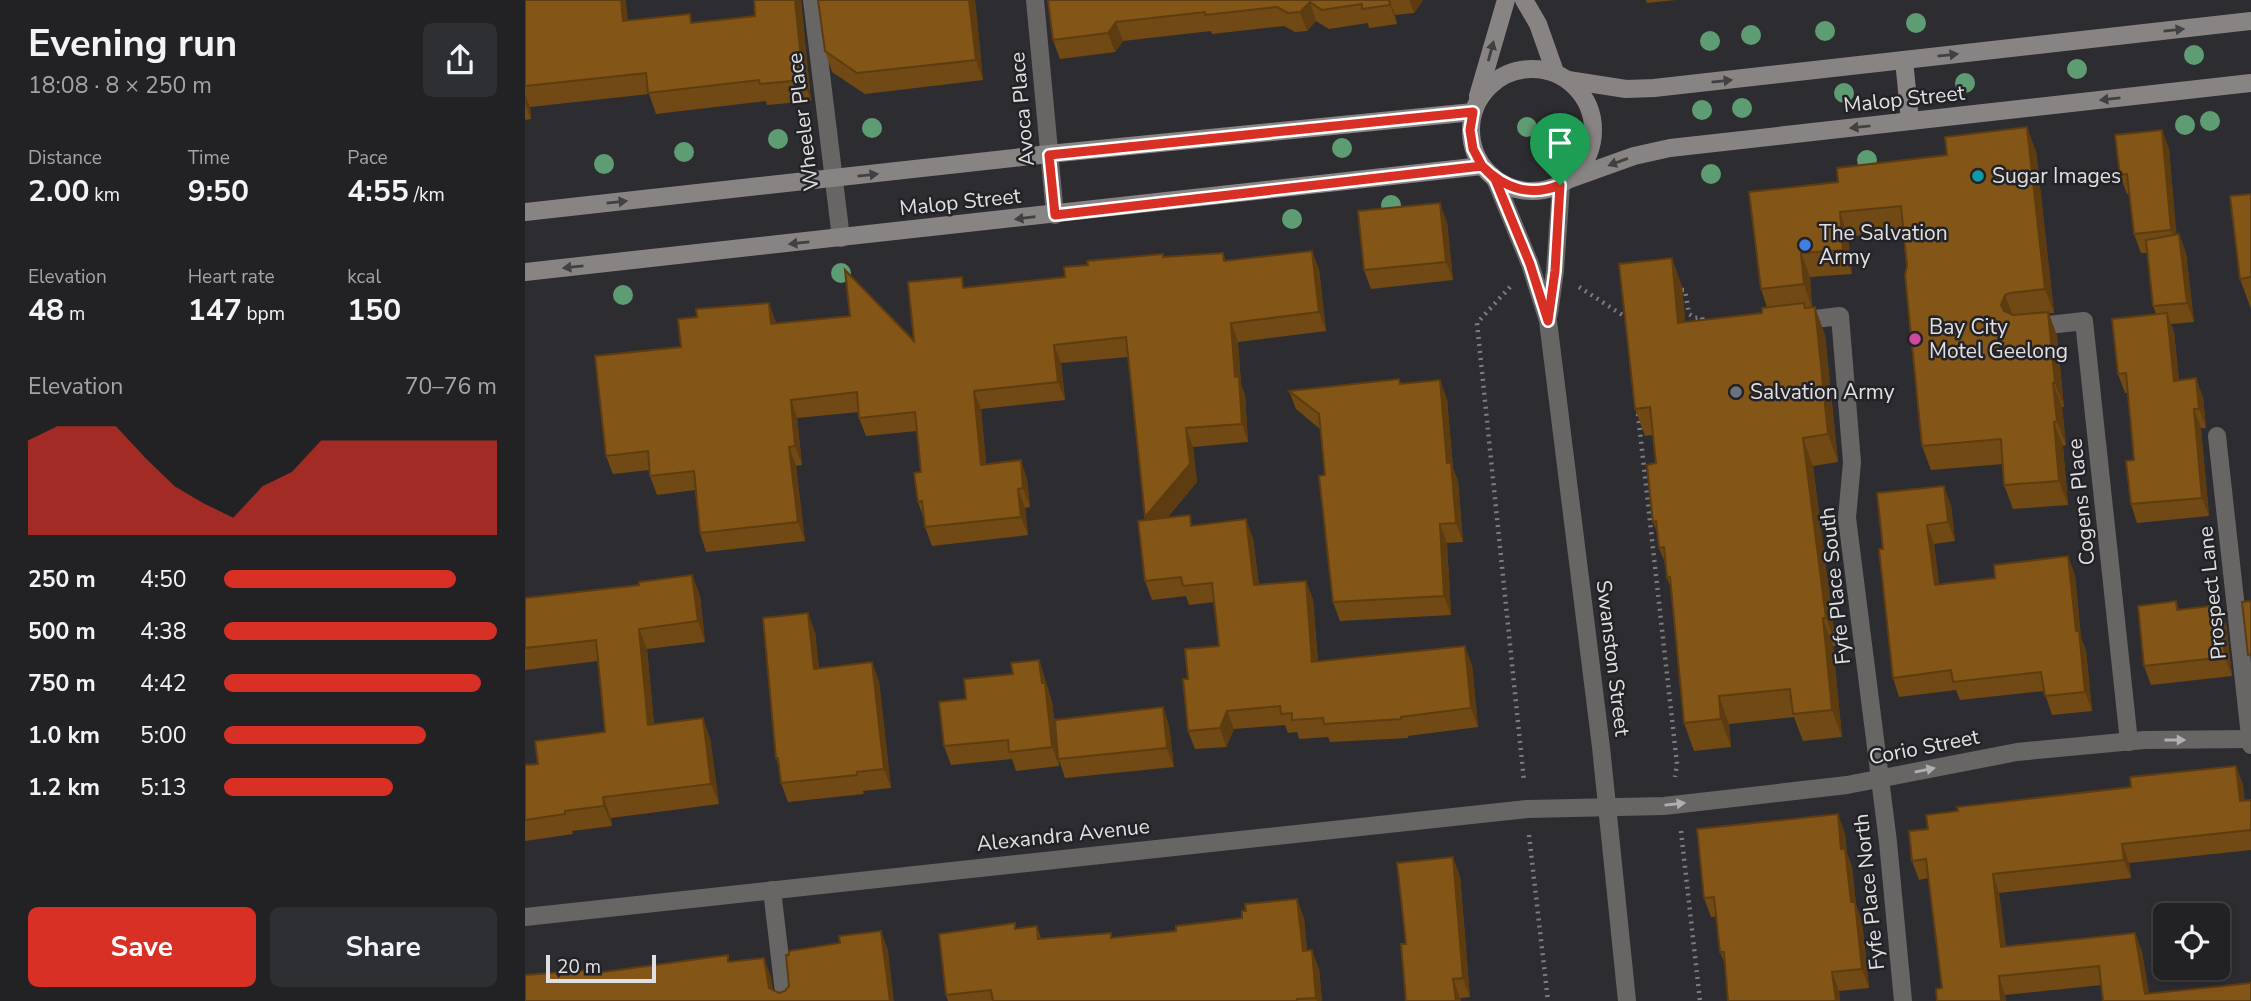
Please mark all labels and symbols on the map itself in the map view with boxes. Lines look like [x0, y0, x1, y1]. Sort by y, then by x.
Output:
one-way arrow [2164, 24, 2186, 35]
one-way arrow [1486, 40, 1497, 62]
one-way arrow [1938, 50, 1960, 61]
street label: Wheeler Place [781, 51, 825, 193]
street label: Avoca Place [1003, 51, 1041, 167]
one-way arrow [1711, 75, 1733, 86]
street label: Malop Street [1842, 79, 1967, 119]
one-way arrow [2099, 93, 2121, 104]
pin [1530, 113, 1590, 185]
one-way arrow [1849, 121, 1871, 132]
one-way arrow [1608, 156, 1629, 167]
place label: Sugar Images [1992, 162, 2121, 190]
marker: Sugar Images [1970, 168, 1986, 184]
one-way arrow [857, 169, 879, 180]
street label: Malop Street [898, 182, 1023, 222]
one-way arrow [606, 196, 628, 207]
one-way arrow [1014, 213, 1036, 224]
place label: The Salvation Army [1819, 219, 1948, 271]
one-way arrow [788, 237, 810, 248]
marker: The Salvation Army [1797, 237, 1813, 253]
one-way arrow [561, 261, 583, 272]
place label: Bay City Motel Geelong [1929, 313, 2068, 365]
marker: Bay City Motel Geelong [1907, 331, 1923, 347]
place label: Salvation Army [1750, 378, 1895, 406]
marker: Salvation Army [1728, 384, 1744, 400]
street label: Cogens Place [2060, 437, 2102, 567]
street label: Fyfe Place South [1813, 506, 1857, 666]
street label: Prospect Lane [2191, 525, 2233, 661]
street label: Swanston Street [1590, 578, 1637, 738]
street label: Corio Street [1866, 722, 1982, 771]
one-way arrow [2164, 734, 2186, 746]
one-way arrow [1914, 764, 1936, 775]
one-way arrow [1665, 799, 1687, 810]
street label: Alexandra Avenue [975, 812, 1151, 858]
street label: Fyfe Place North [1847, 813, 1891, 971]
scale bar [546, 952, 656, 984]

